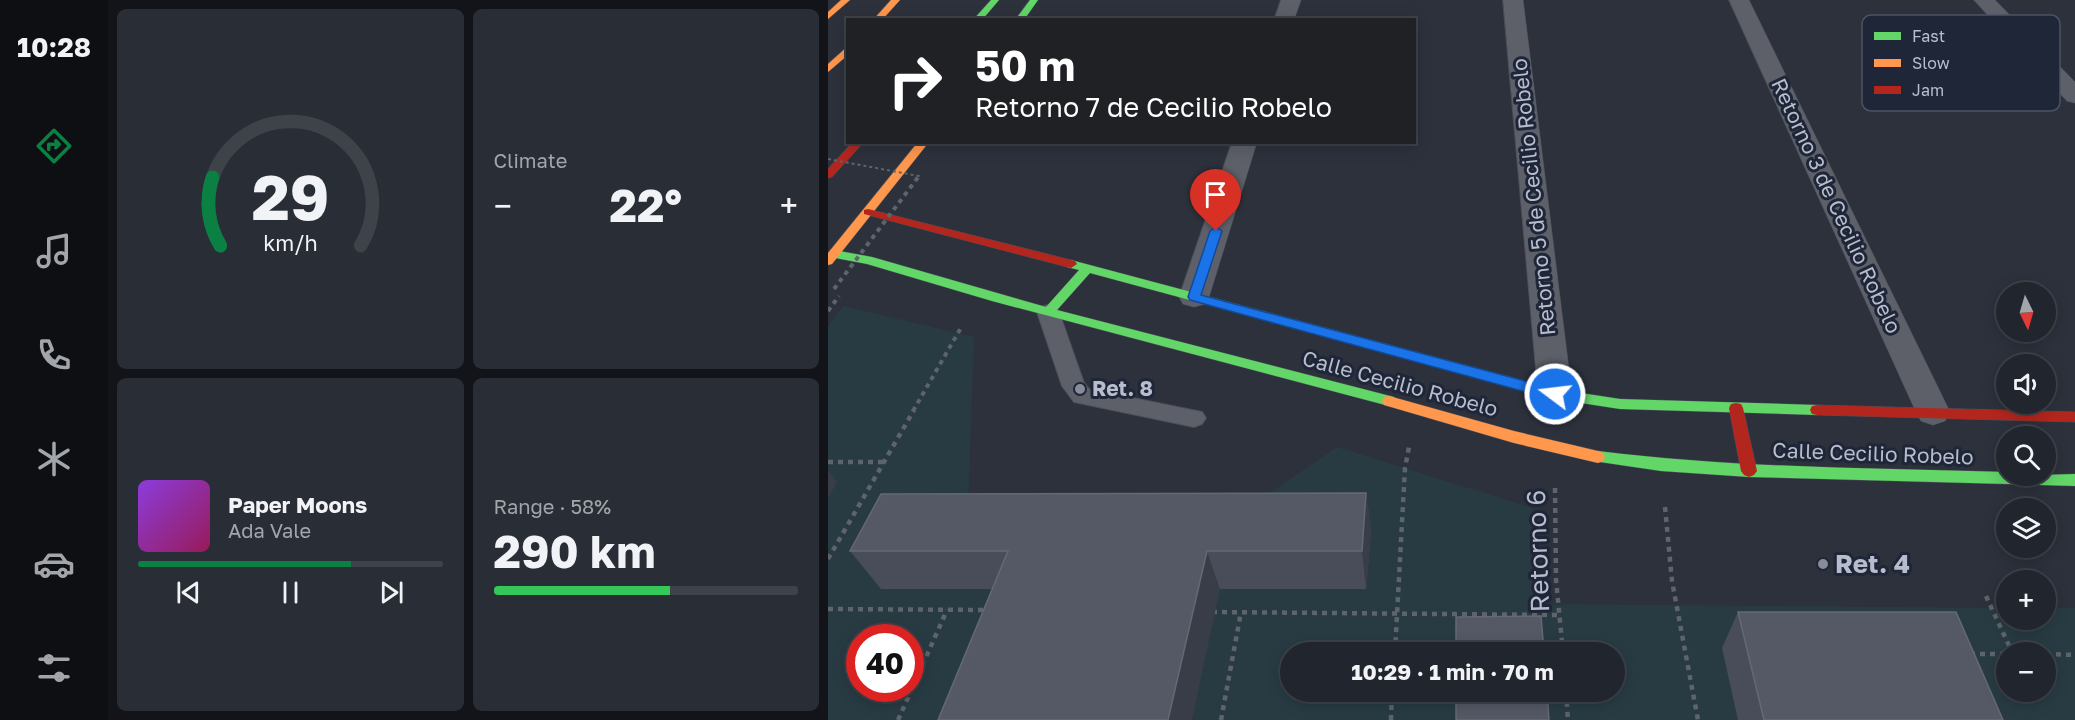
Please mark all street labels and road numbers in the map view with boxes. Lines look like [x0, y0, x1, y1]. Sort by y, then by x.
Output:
street label: Retorno 5 de Cecilio Robelo [1506, 57, 1560, 337]
street label: Retorno 3 de Cecilio Robelo [1766, 74, 1908, 337]
street label: Calle Cecilio Robelo [1300, 344, 1501, 422]
street label: Calle Cecilio Robelo [1772, 436, 1974, 470]
street label: Retorno 6 [1520, 489, 1555, 613]

